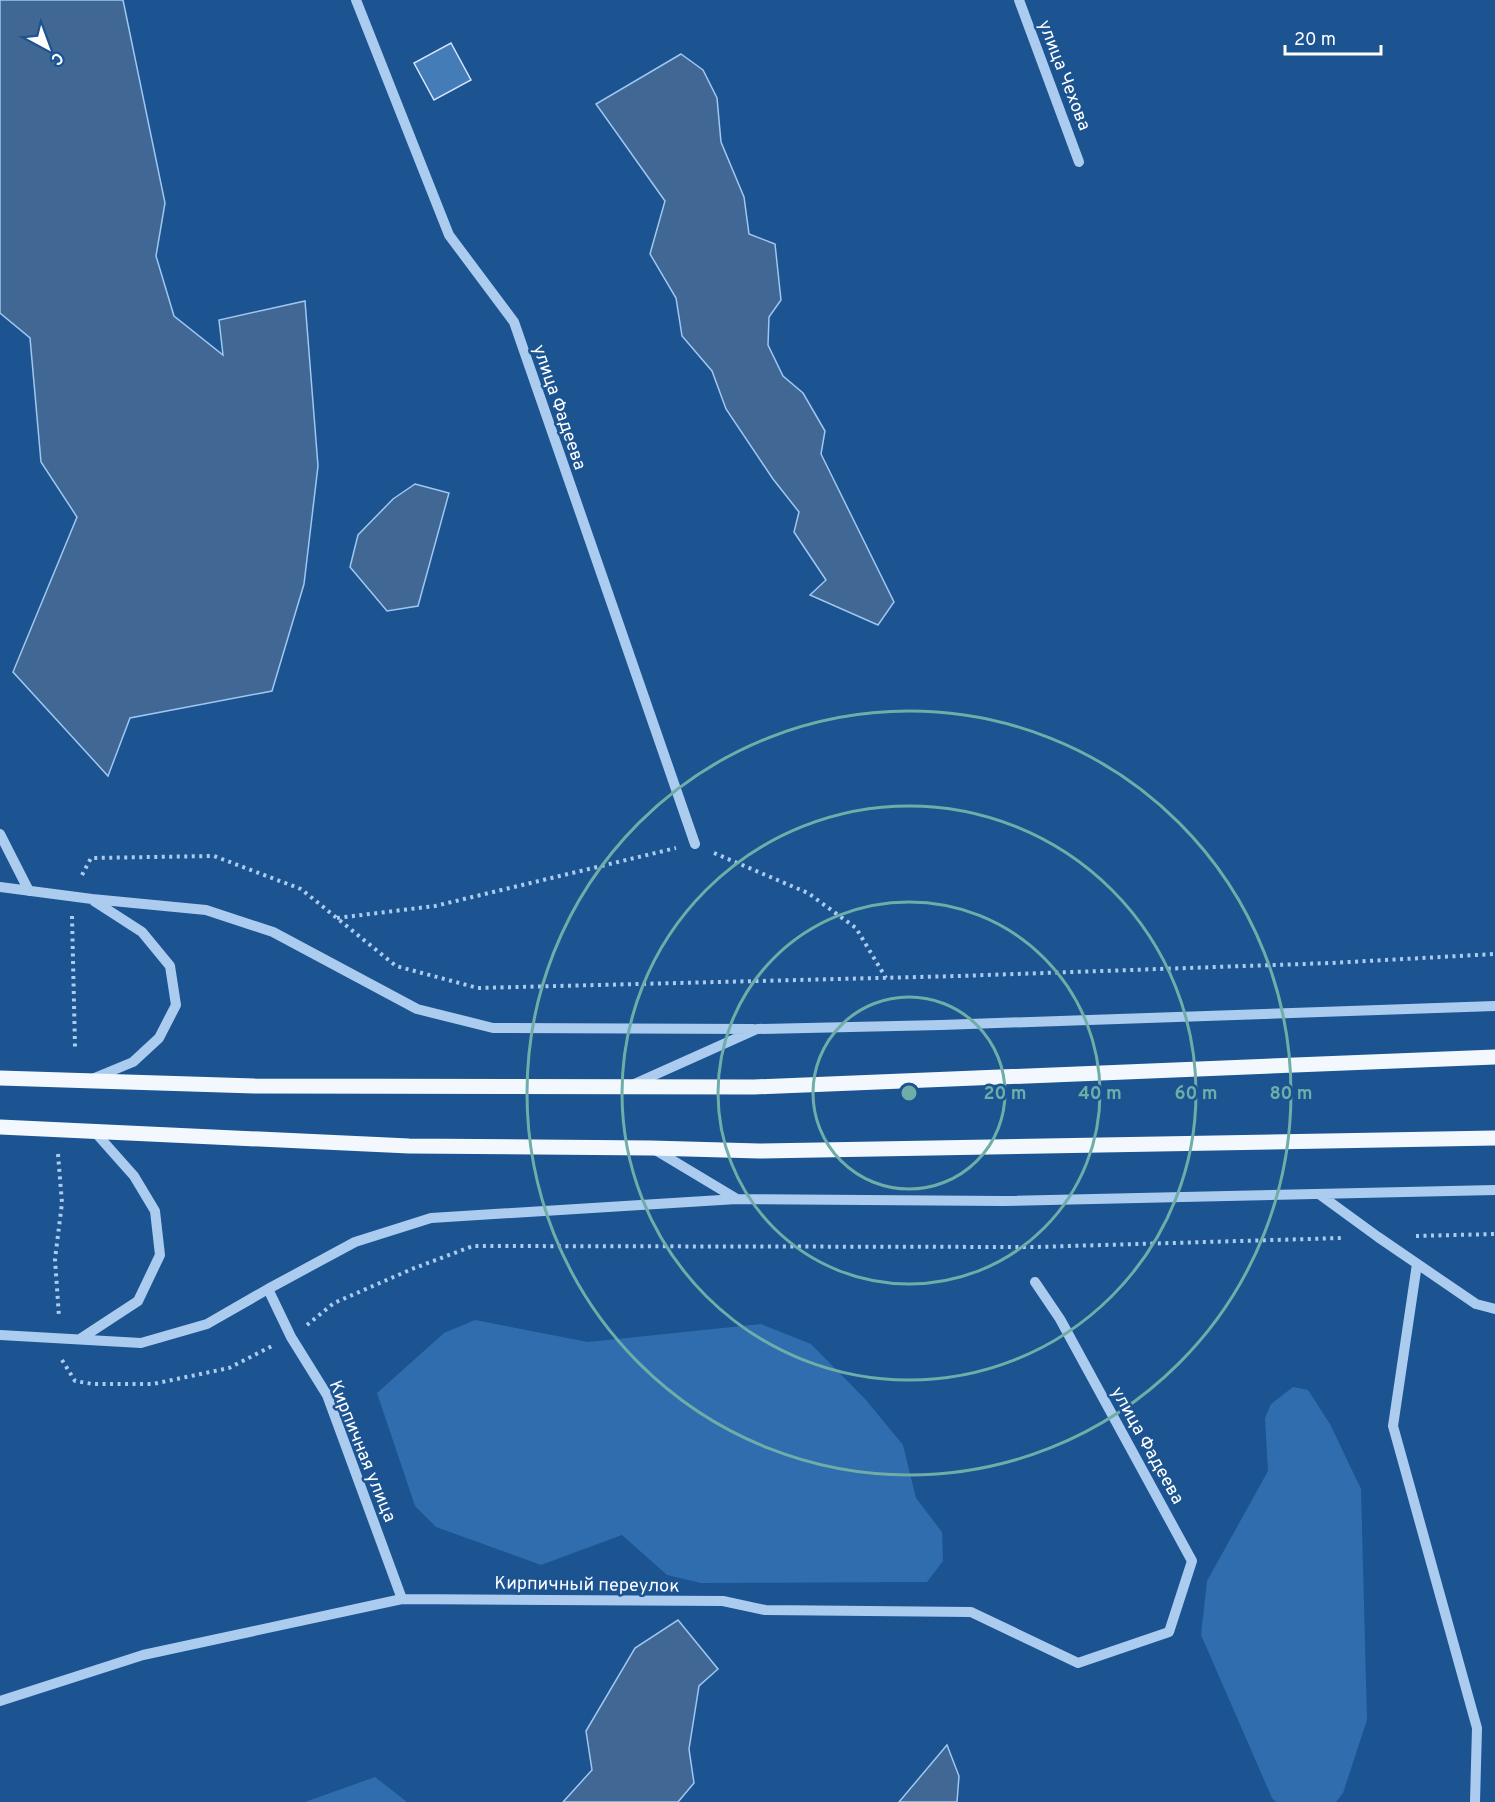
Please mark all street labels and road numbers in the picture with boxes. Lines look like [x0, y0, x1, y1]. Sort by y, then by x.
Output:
street label: улица Чехова [1032, 17, 1095, 134]
street label: улица Фадеева [526, 342, 591, 473]
street label: Кирпичная улица [323, 1377, 401, 1526]
street label: улица Фадеева [1105, 1383, 1188, 1509]
street label: Кирпичный переулок [494, 1572, 680, 1599]

